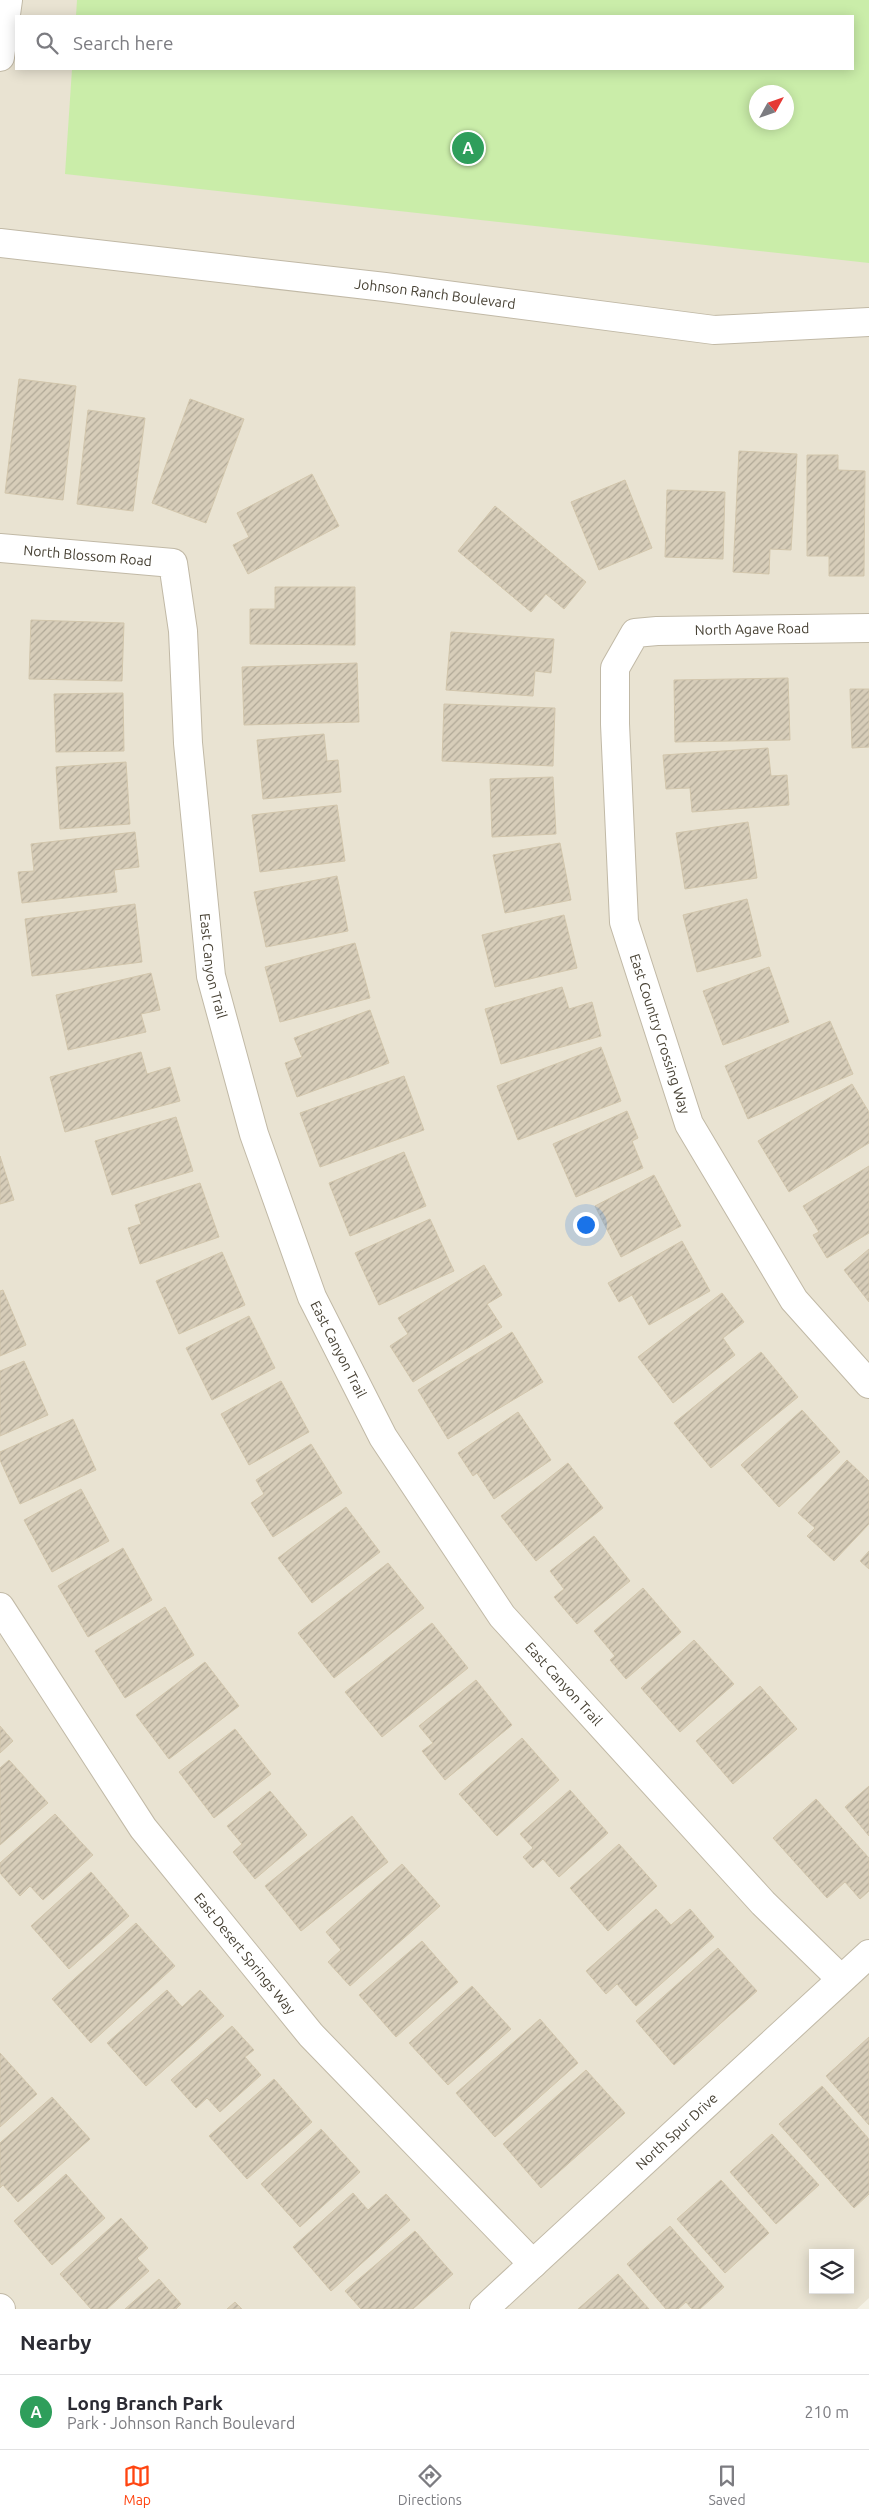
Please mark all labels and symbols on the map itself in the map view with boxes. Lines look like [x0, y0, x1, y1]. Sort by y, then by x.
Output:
north arrow [749, 85, 794, 130]
pin: A [452, 129, 484, 167]
street label: Johnson Ranch Boulevard [354, 276, 517, 312]
street label: North Blossom Road [23, 542, 153, 569]
street label: North Agave Road [695, 620, 809, 638]
street label: East Canyon Trail [197, 913, 230, 1021]
street label: East Country Crossing Way [627, 952, 693, 1116]
your location [573, 1212, 599, 1238]
street label: East Canyon Trail [307, 1298, 370, 1401]
street label: East Canyon Trail [522, 1639, 606, 1729]
street label: East Desert Springs Way [191, 1890, 299, 2018]
street label: North Spur Drive [632, 2090, 721, 2173]

